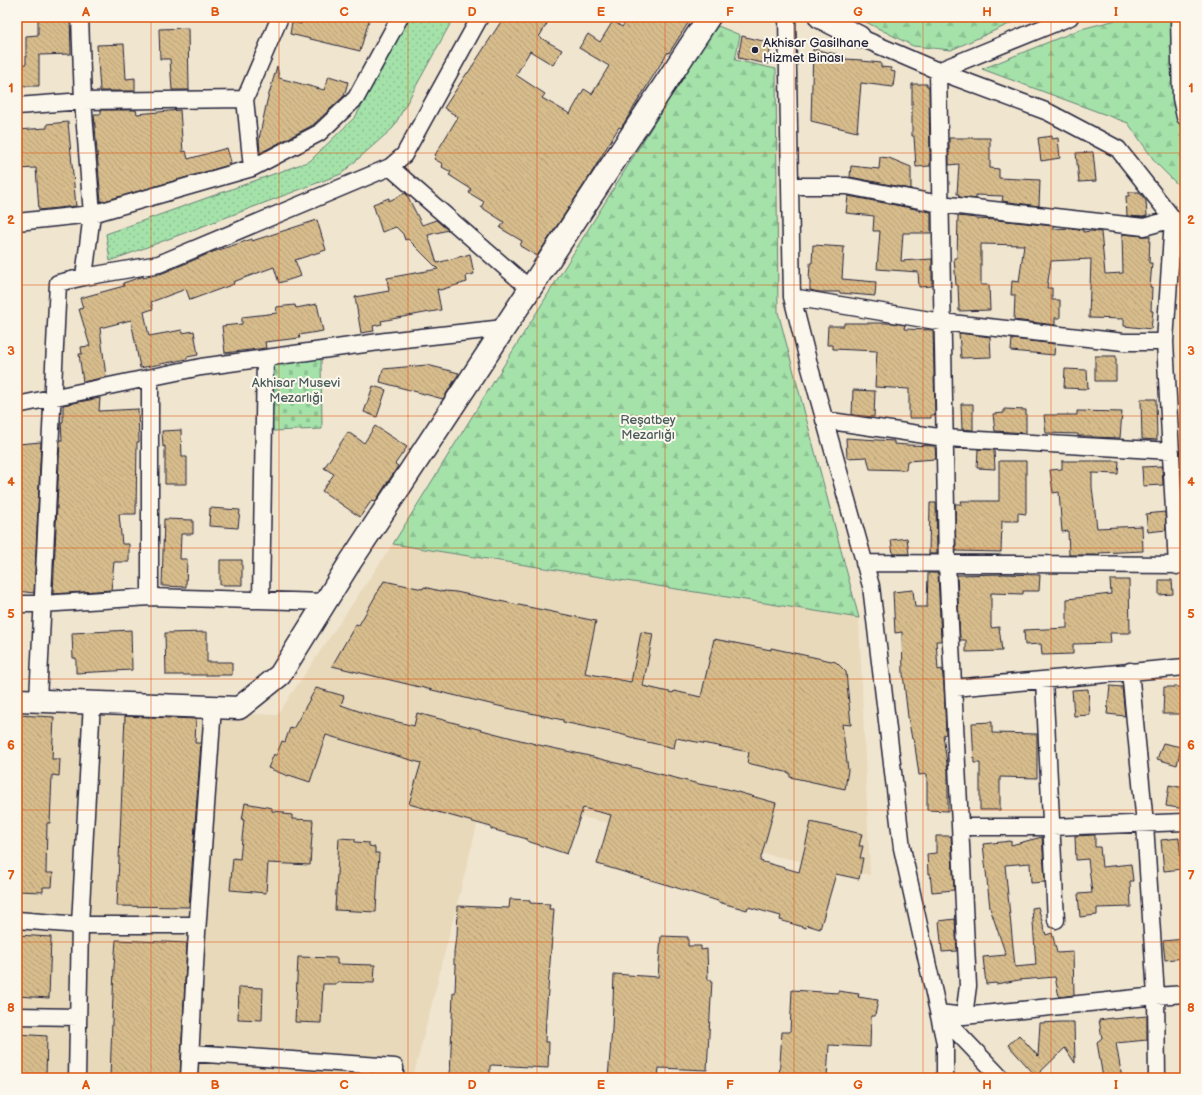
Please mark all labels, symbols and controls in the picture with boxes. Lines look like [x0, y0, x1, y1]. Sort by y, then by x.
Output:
text: A [81, 4, 90, 20]
text: B [210, 4, 220, 20]
text: C [339, 4, 349, 20]
text: D [467, 4, 477, 20]
text: E [597, 4, 606, 20]
text: F [726, 4, 734, 20]
text: G [853, 4, 863, 20]
text: H [982, 4, 992, 20]
text: I [1114, 4, 1118, 20]
place label: Akhisar Gasilhane Hizmet Binası [763, 35, 869, 66]
marker: Akhisar Gasilhane Hizmet Binası [750, 45, 760, 55]
text: 1 [8, 80, 14, 96]
text: 1 [1188, 80, 1194, 96]
text: 2 [7, 212, 15, 228]
text: 2 [1187, 212, 1195, 228]
text: 3 [7, 343, 15, 359]
text: 3 [1187, 343, 1195, 359]
park label: Akhisar Musevi Mezarlığı [252, 375, 340, 406]
park label: Reşatbey Mezarlığı [620, 412, 676, 443]
text: 4 [7, 474, 15, 490]
text: 4 [1187, 474, 1195, 490]
text: 5 [7, 606, 15, 622]
text: 5 [1187, 606, 1195, 622]
text: 6 [7, 737, 15, 753]
text: 6 [1187, 737, 1195, 753]
text: 7 [7, 868, 15, 884]
text: 7 [1187, 868, 1195, 884]
text: 8 [7, 1000, 15, 1016]
text: 8 [1187, 1000, 1195, 1016]
text: A [81, 1077, 90, 1093]
text: B [210, 1077, 220, 1093]
text: C [339, 1077, 349, 1093]
text: D [467, 1077, 477, 1093]
text: E [597, 1077, 606, 1093]
text: F [726, 1077, 734, 1093]
text: G [853, 1077, 863, 1093]
text: H [982, 1077, 992, 1093]
text: I [1114, 1077, 1118, 1093]

